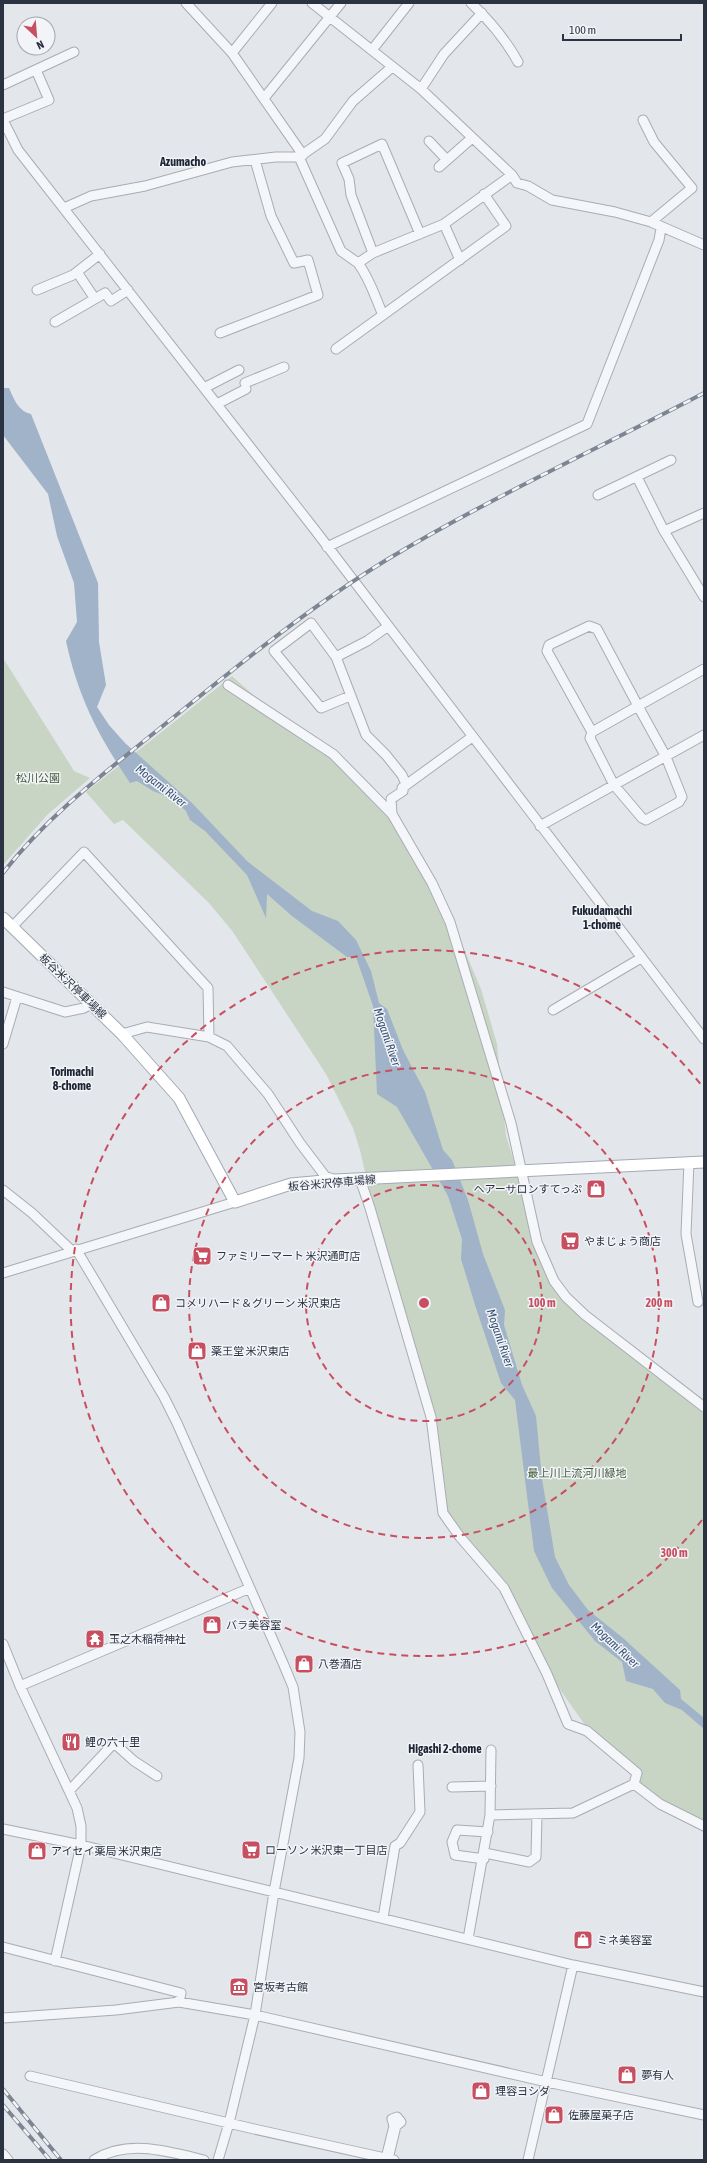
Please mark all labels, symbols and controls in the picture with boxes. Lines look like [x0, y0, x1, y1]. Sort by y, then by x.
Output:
north arrow [16, 16, 56, 56]
scale bar [563, 16, 681, 42]
text: 100 m [569, 23, 596, 37]
text: N [35, 38, 46, 52]
district label: Azumacho [159, 155, 206, 169]
water label: Mogami River [133, 762, 189, 810]
park label: 松川公園 [16, 772, 60, 784]
district label: Fukudamachi 1-chome [572, 904, 632, 932]
street label: 板谷米沢停車場線 [37, 951, 109, 1021]
water label: Mogami River [371, 1006, 404, 1068]
district label: Torimachi 8-chome [50, 1065, 94, 1093]
street label: 板谷米沢停車場線 [288, 1173, 376, 1193]
shop icon: ヘアーサロンすてっぷ [585, 1178, 607, 1200]
place label: ヘアーサロンすてっぷ [473, 1183, 582, 1195]
supermarket icon: やまじょう商店 [559, 1230, 581, 1252]
place label: やまじょう商店 [584, 1235, 661, 1247]
supermarket icon: ファミリーマート 米沢通町店 [191, 1245, 213, 1267]
place label: ファミリーマート 米沢通町店 [216, 1250, 361, 1262]
shop icon: コメリハード＆グリーン 米沢東店 [150, 1292, 172, 1314]
centre of rings [417, 1296, 431, 1310]
text: 100 m [528, 1296, 556, 1310]
text: 200 m [645, 1296, 673, 1310]
place label: コメリハード＆グリーン 米沢東店 [175, 1297, 341, 1309]
water label: Mogami River [484, 1307, 517, 1369]
shop icon: 薬王堂 米沢東店 [186, 1340, 208, 1362]
place label: 薬王堂 米沢東店 [211, 1345, 290, 1357]
park label: 最上川上流河川緑地 [528, 1467, 627, 1479]
text: 300 m [660, 1546, 688, 1560]
shop icon: バラ美容室 [201, 1614, 223, 1636]
place label: バラ美容室 [226, 1619, 281, 1631]
water label: Mogami River [588, 1619, 642, 1671]
temple icon: 玉之木稲荷神社 [84, 1628, 106, 1650]
place label: 玉之木稲荷神社 [109, 1633, 186, 1645]
shop icon: 八巻酒店 [293, 1653, 315, 1675]
place label: 八巻酒店 [318, 1658, 362, 1670]
restaurant icon: 鯉の六十里 [60, 1731, 82, 1753]
place label: 鯉の六十里 [85, 1736, 140, 1748]
district label: Higashi 2-chome [408, 1742, 482, 1756]
supermarket icon: ローソン 米沢東一丁目店 [240, 1839, 262, 1861]
shop icon: アイセイ薬局 米沢東店 [26, 1840, 48, 1862]
place label: ローソン 米沢東一丁目店 [265, 1844, 388, 1856]
place label: アイセイ薬局 米沢東店 [51, 1845, 162, 1857]
shop icon: ミネ美容室 [572, 1929, 594, 1951]
place label: ミネ美容室 [597, 1934, 652, 1946]
museum icon: 宮坂考古館 [228, 1976, 250, 1998]
place label: 宮坂考古館 [253, 1981, 308, 1993]
shop icon: 夢有人 [616, 2064, 638, 2086]
place label: 夢有人 [641, 2069, 674, 2081]
shop icon: 理容ヨシダ [470, 2080, 492, 2102]
place label: 理容ヨシダ [495, 2085, 550, 2097]
shop icon: 佐藤屋菓子店 [543, 2104, 565, 2126]
place label: 佐藤屋菓子店 [568, 2109, 634, 2121]

